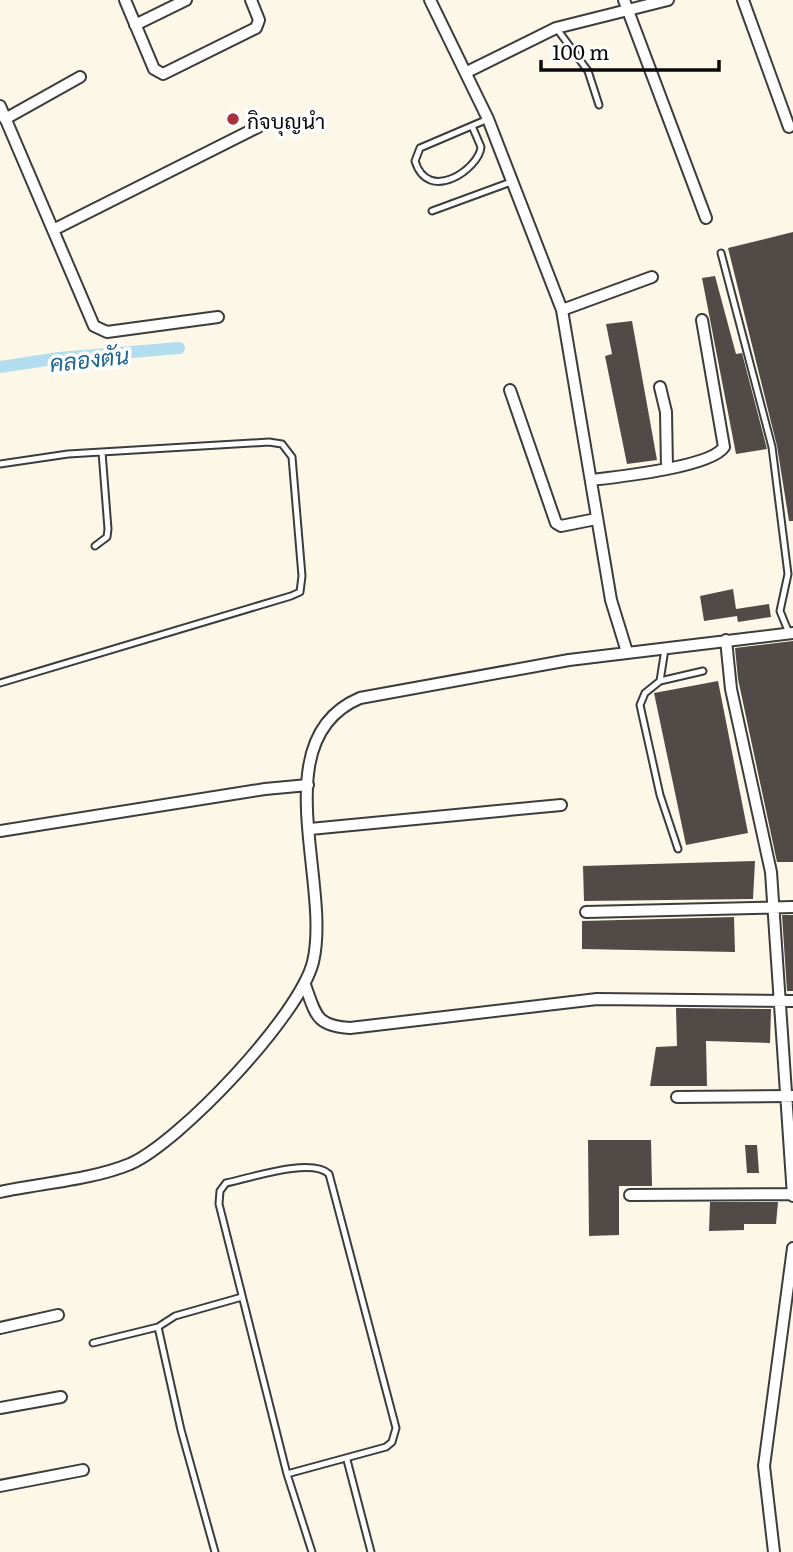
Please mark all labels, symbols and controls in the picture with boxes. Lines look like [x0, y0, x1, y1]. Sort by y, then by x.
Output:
scale bar [541, 28, 720, 72]
text: 100 m [552, 35, 609, 66]
place label: กิจบุญนำ [247, 104, 325, 136]
marker: กิจบุญนำ [225, 111, 241, 127]
water label: คลองตัน [48, 337, 131, 379]

